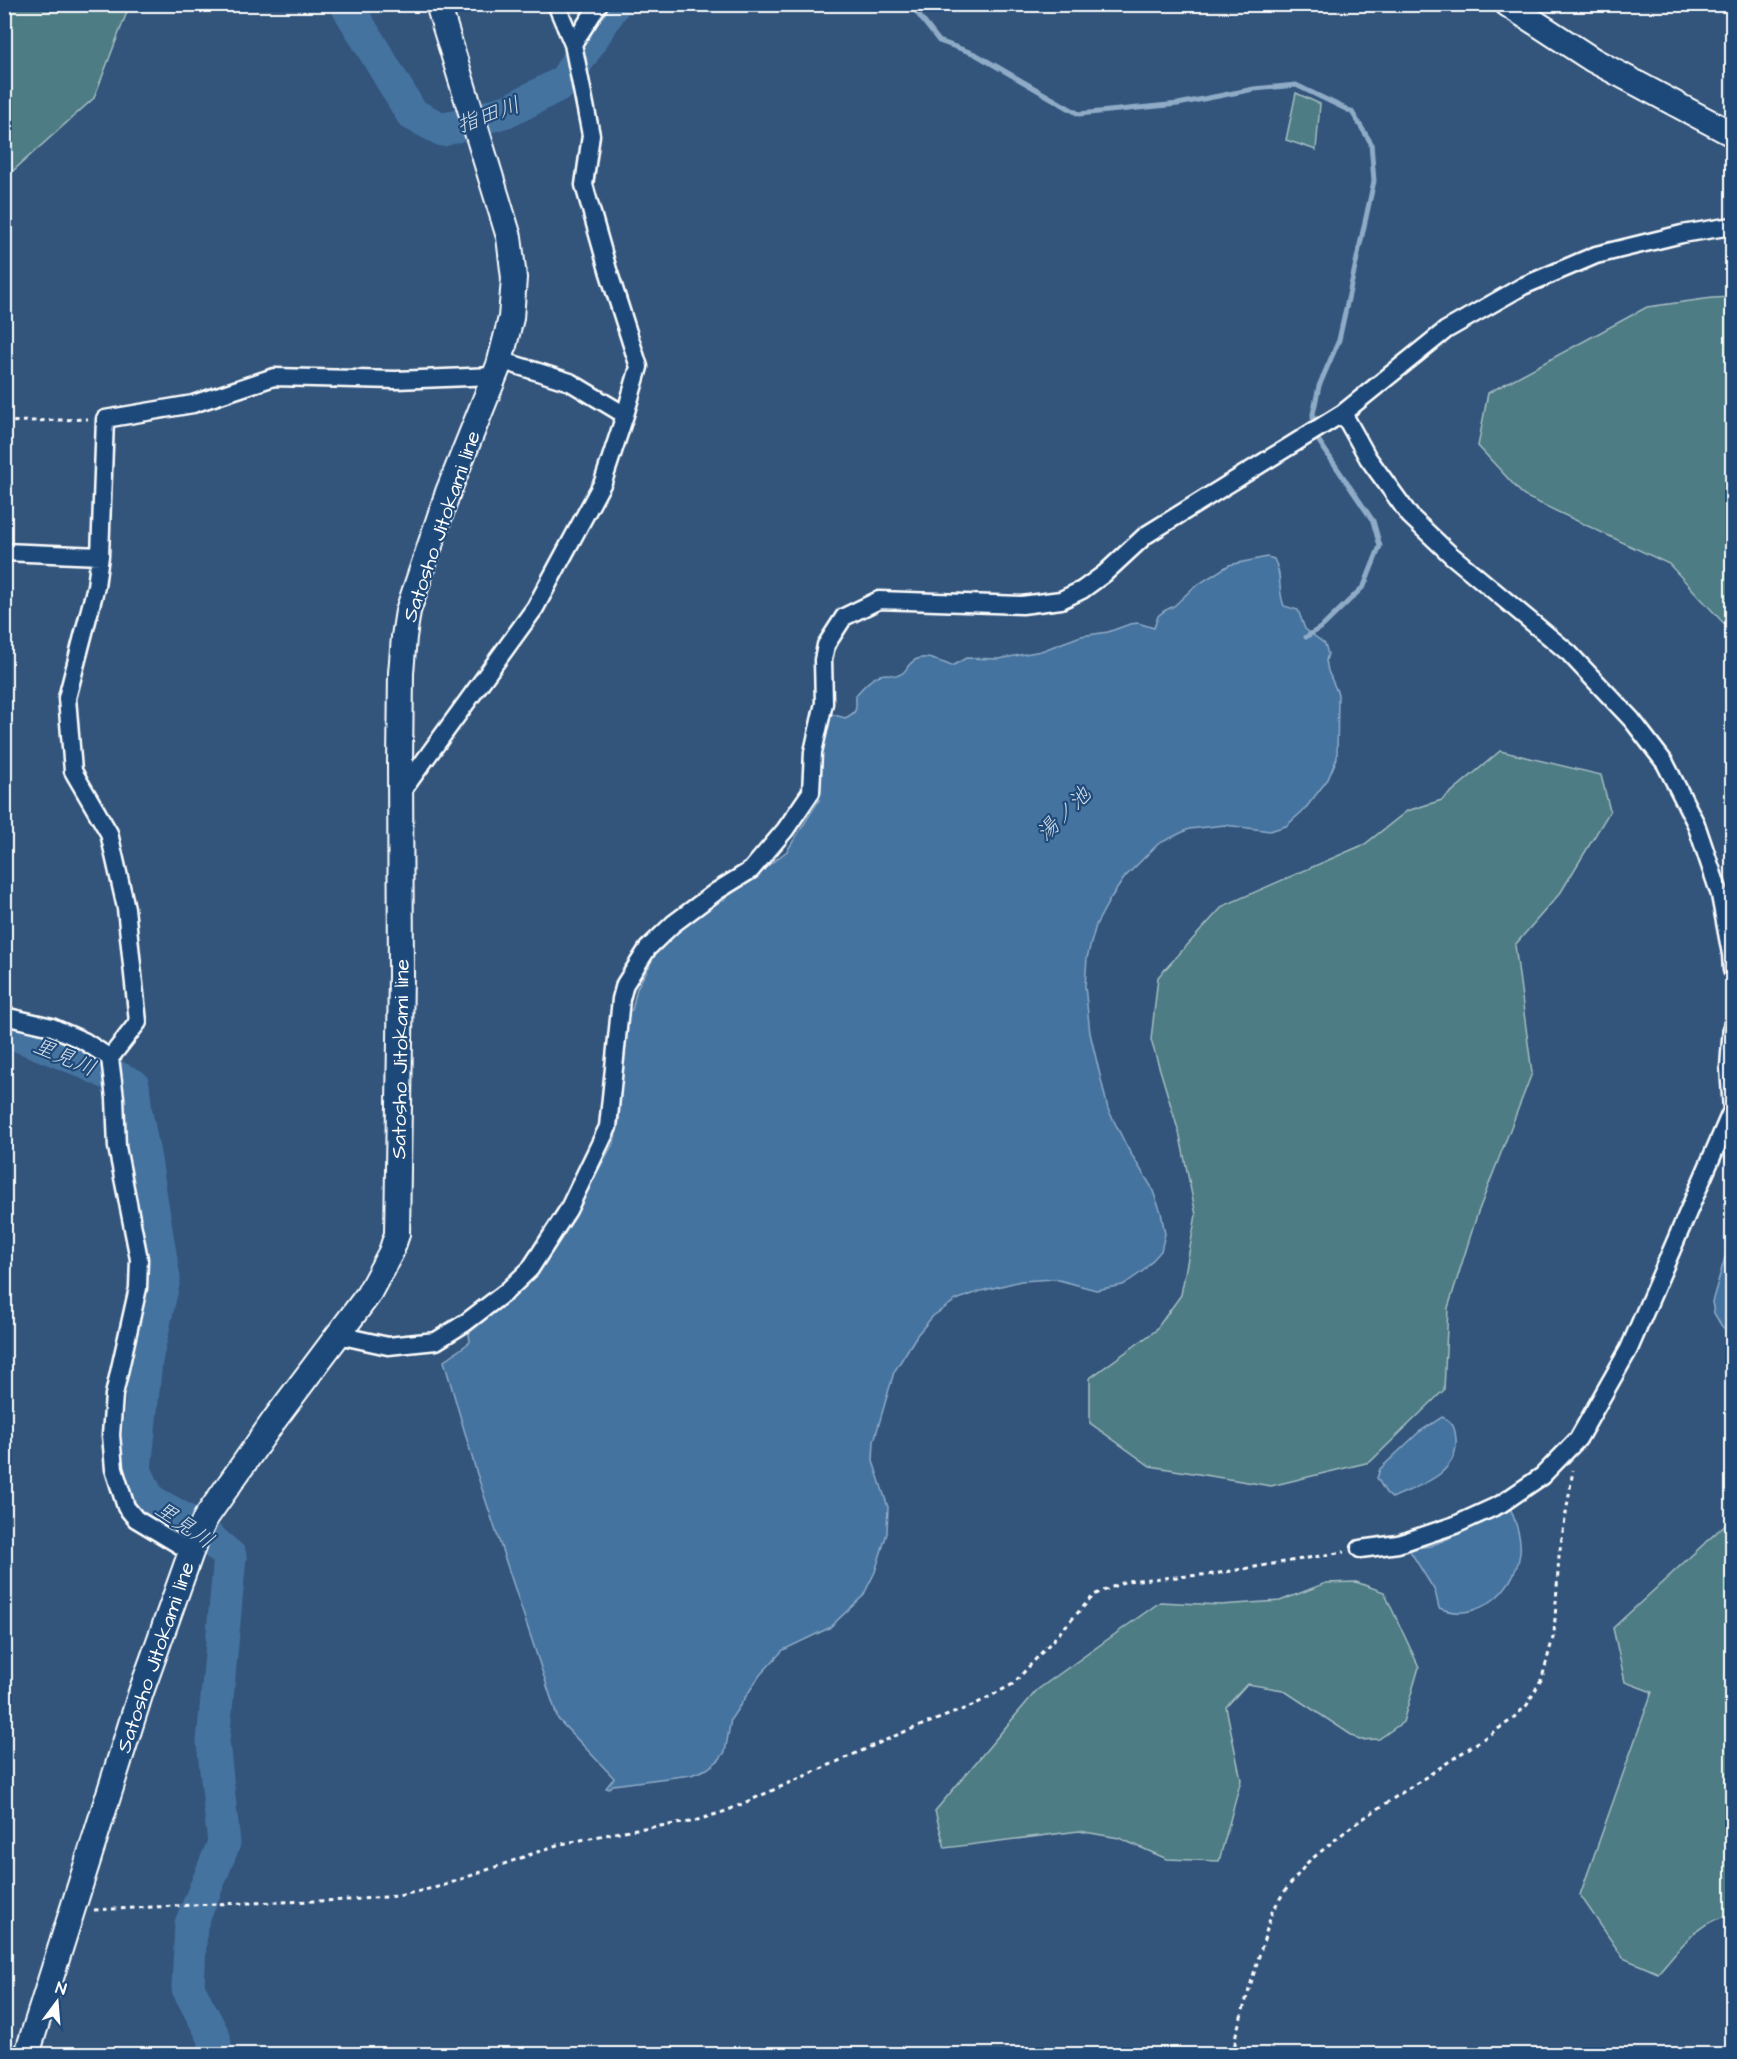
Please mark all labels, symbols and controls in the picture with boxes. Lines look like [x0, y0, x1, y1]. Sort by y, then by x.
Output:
water label: 指田川 [452, 90, 525, 141]
street label: Satosho Jitokami line [395, 427, 488, 625]
water label: 湯ノ池 [1030, 779, 1099, 848]
street label: Satosho Jitokami line [384, 959, 417, 1159]
water label: 里見川 [28, 1030, 101, 1085]
water label: 里見川 [148, 1494, 220, 1557]
street label: Satosho Jitokami line [109, 1558, 202, 1756]
north arrow [27, 1972, 87, 2032]
text: N [53, 1977, 69, 2000]

